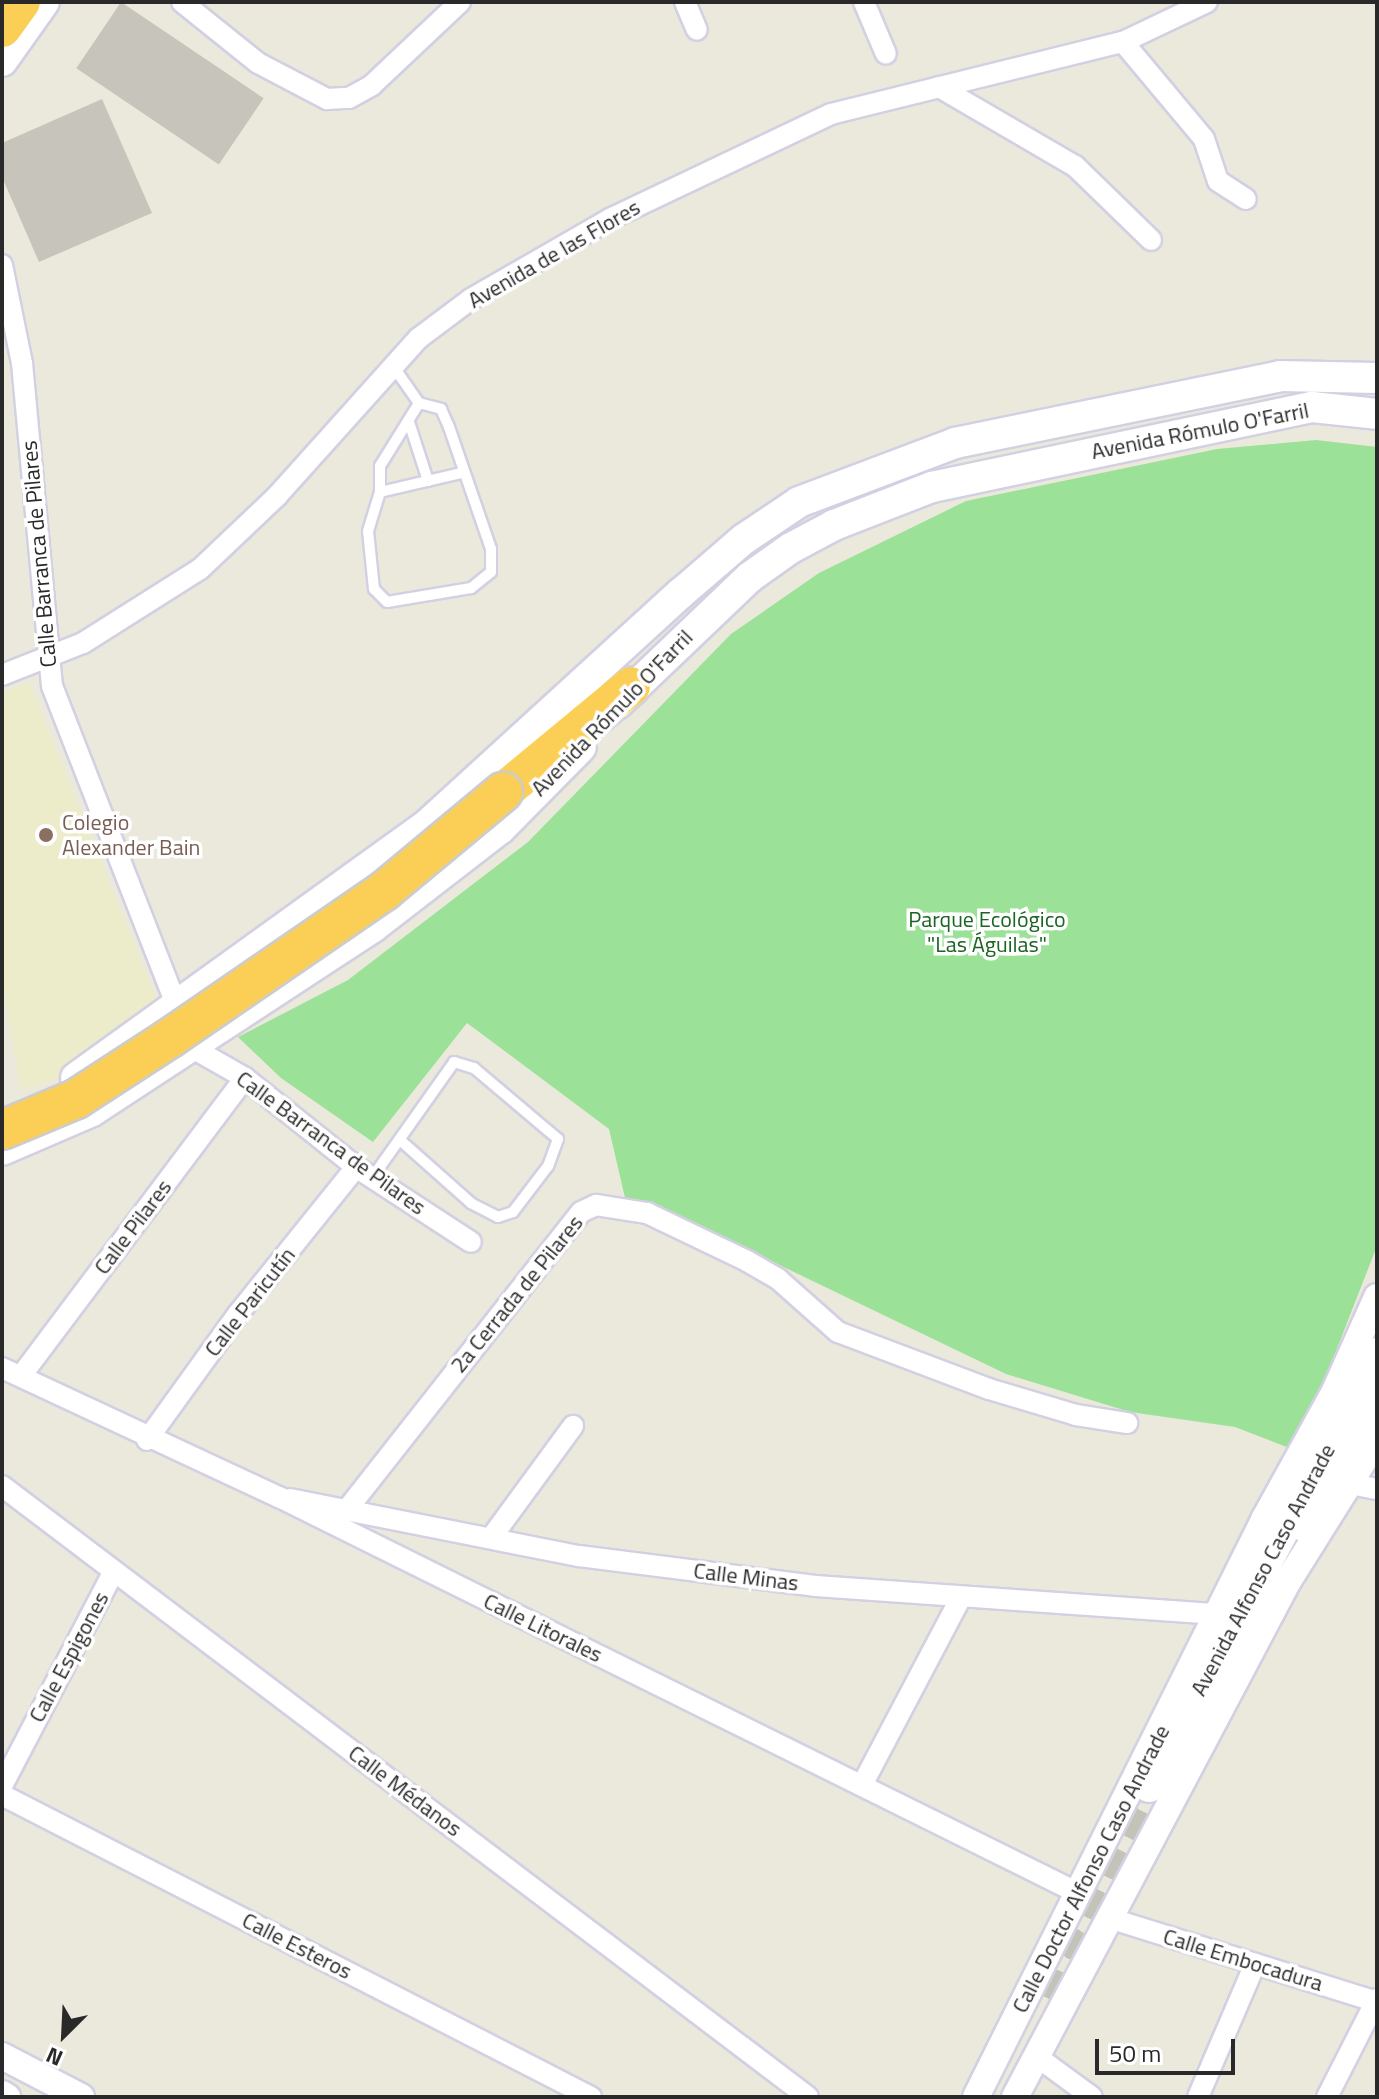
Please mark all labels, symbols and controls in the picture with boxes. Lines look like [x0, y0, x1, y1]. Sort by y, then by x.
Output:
street label: Avenida de las Flores [463, 194, 645, 314]
street label: Avenida Rómulo O'Farril [1089, 397, 1311, 465]
street label: Calle Barranca de Pilares [16, 440, 62, 668]
street label: Avenida Rómulo O'Farril [526, 624, 698, 802]
place label: Colegio Alexander Bain [62, 809, 200, 860]
marker: Colegio Alexander Bain [37, 826, 55, 844]
park label: Parque Ecológico "Las Águilas" [908, 906, 1066, 958]
street label: Calle Barranca de Pilares [231, 1065, 431, 1221]
street label: Calle Pilares [89, 1174, 177, 1280]
street label: 2a Cerrada de Pilares [445, 1210, 589, 1378]
street label: Calle Paricutín [199, 1242, 301, 1362]
street label: Avenida Alfonso Caso Andrade [1185, 1440, 1341, 1700]
street label: Calle Minas [692, 1557, 800, 1597]
street label: Calle Espigones [24, 1587, 114, 1727]
street label: Calle Litorales [479, 1588, 607, 1668]
street label: Calle Doctor Alfonso Caso Andrade [1007, 1721, 1175, 2017]
street label: Calle Médanos [343, 1740, 467, 1842]
street label: Calle Esteros [238, 1907, 356, 1985]
street label: Calle Embocadura [1160, 1923, 1326, 1997]
north arrow [24, 1995, 104, 2075]
scale bar [1099, 2023, 1239, 2073]
text: 50 m [1109, 2035, 1161, 2071]
text: N [40, 2038, 68, 2076]

